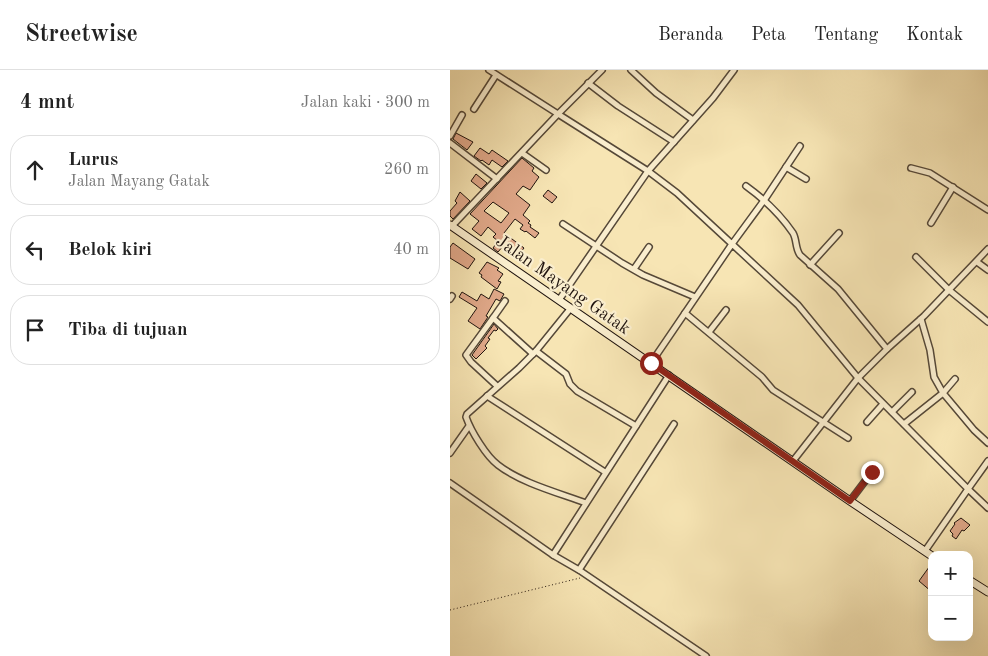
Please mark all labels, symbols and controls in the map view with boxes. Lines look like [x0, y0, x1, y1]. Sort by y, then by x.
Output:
text: Streetwise [25, 23, 138, 47]
text: Beranda [658, 26, 723, 44]
text: Peta [751, 26, 786, 44]
text: Tentang [814, 26, 878, 44]
text: Kontak [906, 26, 963, 44]
text: 4 mnt [20, 92, 74, 113]
text: Jalan kaki · 300 m [301, 95, 430, 111]
text: Lurus [68, 151, 118, 170]
icon: ahead [21, 156, 49, 184]
text: 260 m [384, 162, 429, 178]
text: Jalan Mayang Gatak [68, 174, 210, 190]
street label: Jalan Mayang Gatak [492, 232, 634, 338]
icon: left [21, 236, 49, 264]
text: Belok kiri [68, 241, 152, 260]
text: 40 m [393, 242, 429, 258]
icon: arrive [21, 316, 49, 344]
text: Tiba di tujuan [68, 321, 188, 340]
route start [640, 352, 663, 375]
route end [861, 461, 884, 484]
map controls [928, 551, 973, 641]
button: + [928, 551, 973, 596]
button: − [928, 596, 973, 641]

